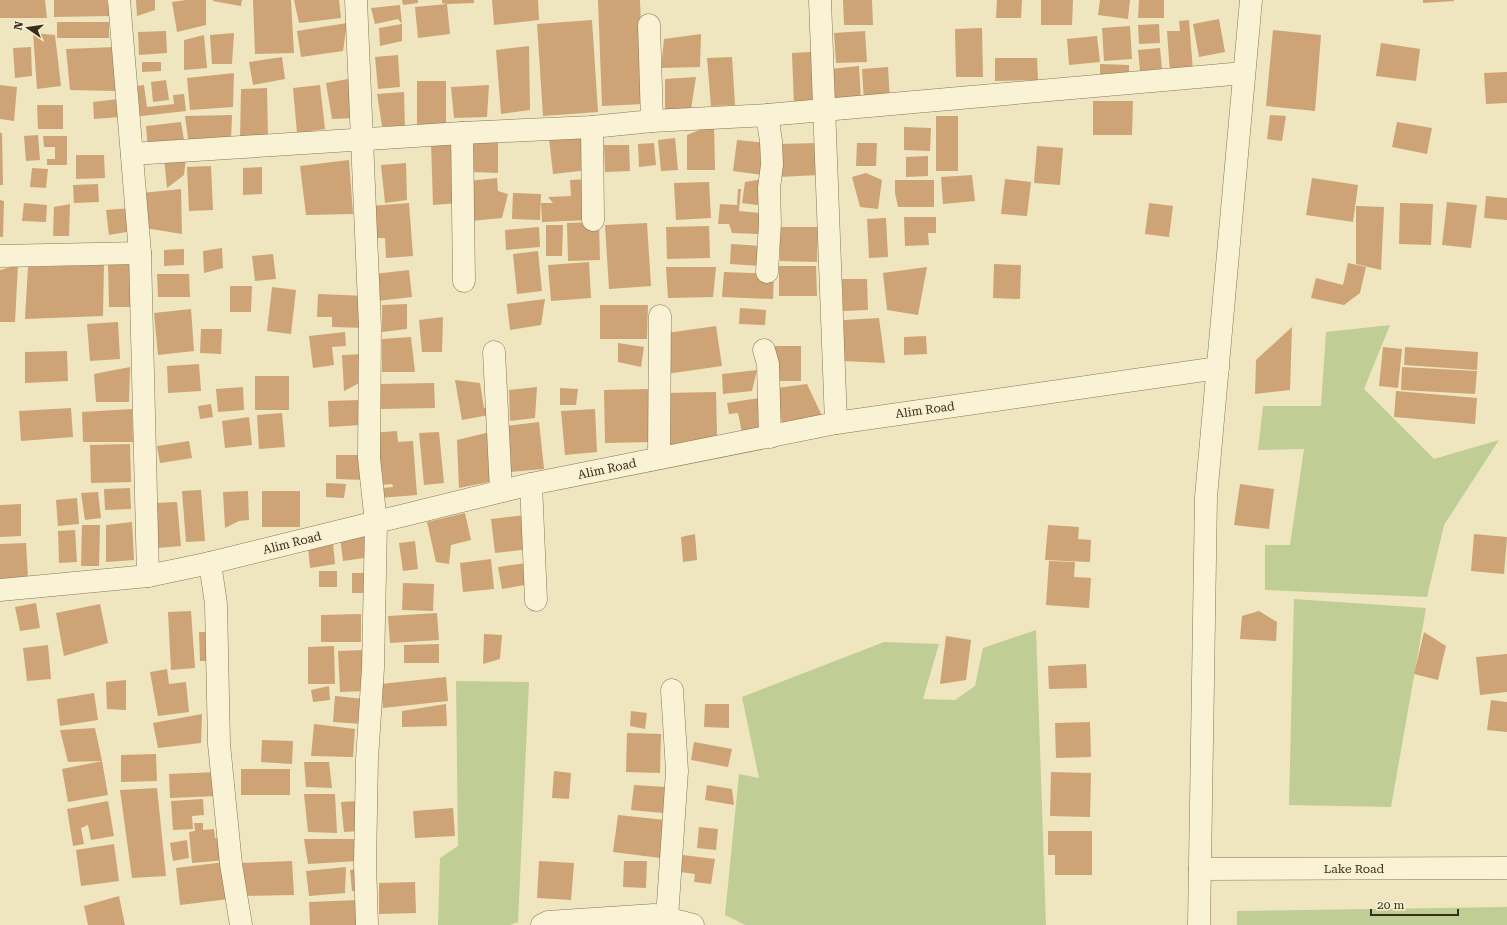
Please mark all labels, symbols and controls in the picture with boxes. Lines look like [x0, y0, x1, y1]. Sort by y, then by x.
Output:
north arrow [8, 8, 48, 48]
text: N [11, 20, 26, 31]
street label: Alim Road [895, 399, 956, 421]
street label: Alim Road [576, 456, 638, 482]
street label: Alim Road [261, 529, 323, 557]
street label: Lake Road [1324, 862, 1385, 876]
scale bar [1371, 891, 1458, 917]
text: 20 m [1377, 898, 1404, 912]

